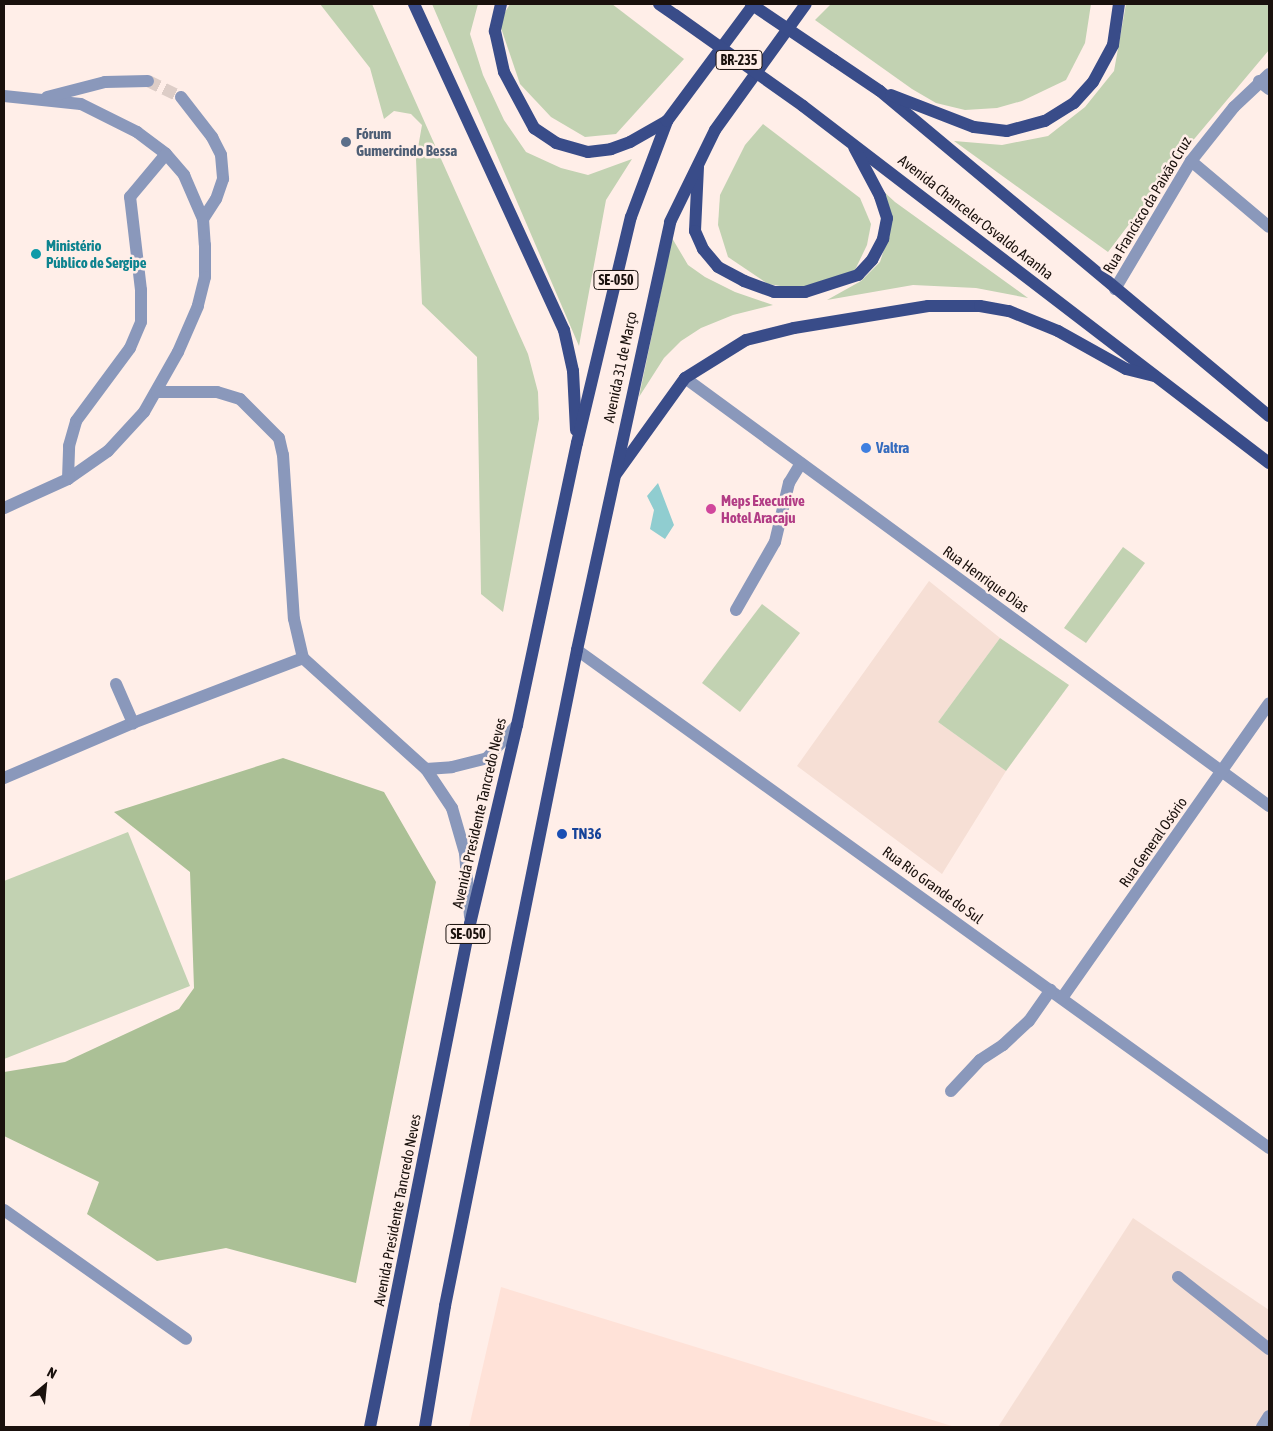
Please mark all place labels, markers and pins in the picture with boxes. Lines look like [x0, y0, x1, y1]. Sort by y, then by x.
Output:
place label: Fórum Gumercindo Bessa [356, 124, 457, 159]
marker: Fórum Gumercindo Bessa [340, 136, 352, 148]
place label: Ministério Público de Sergipe [46, 236, 147, 271]
marker: Ministério Público de Sergipe [30, 248, 42, 260]
place label: Valtra [876, 439, 909, 457]
marker: Valtra [860, 442, 872, 454]
place label: Meps Executive Hotel Aracaju [721, 491, 805, 526]
marker: Meps Executive Hotel Aracaju [705, 503, 717, 515]
place label: TN36 [572, 825, 602, 843]
marker: TN36 [556, 828, 568, 840]

